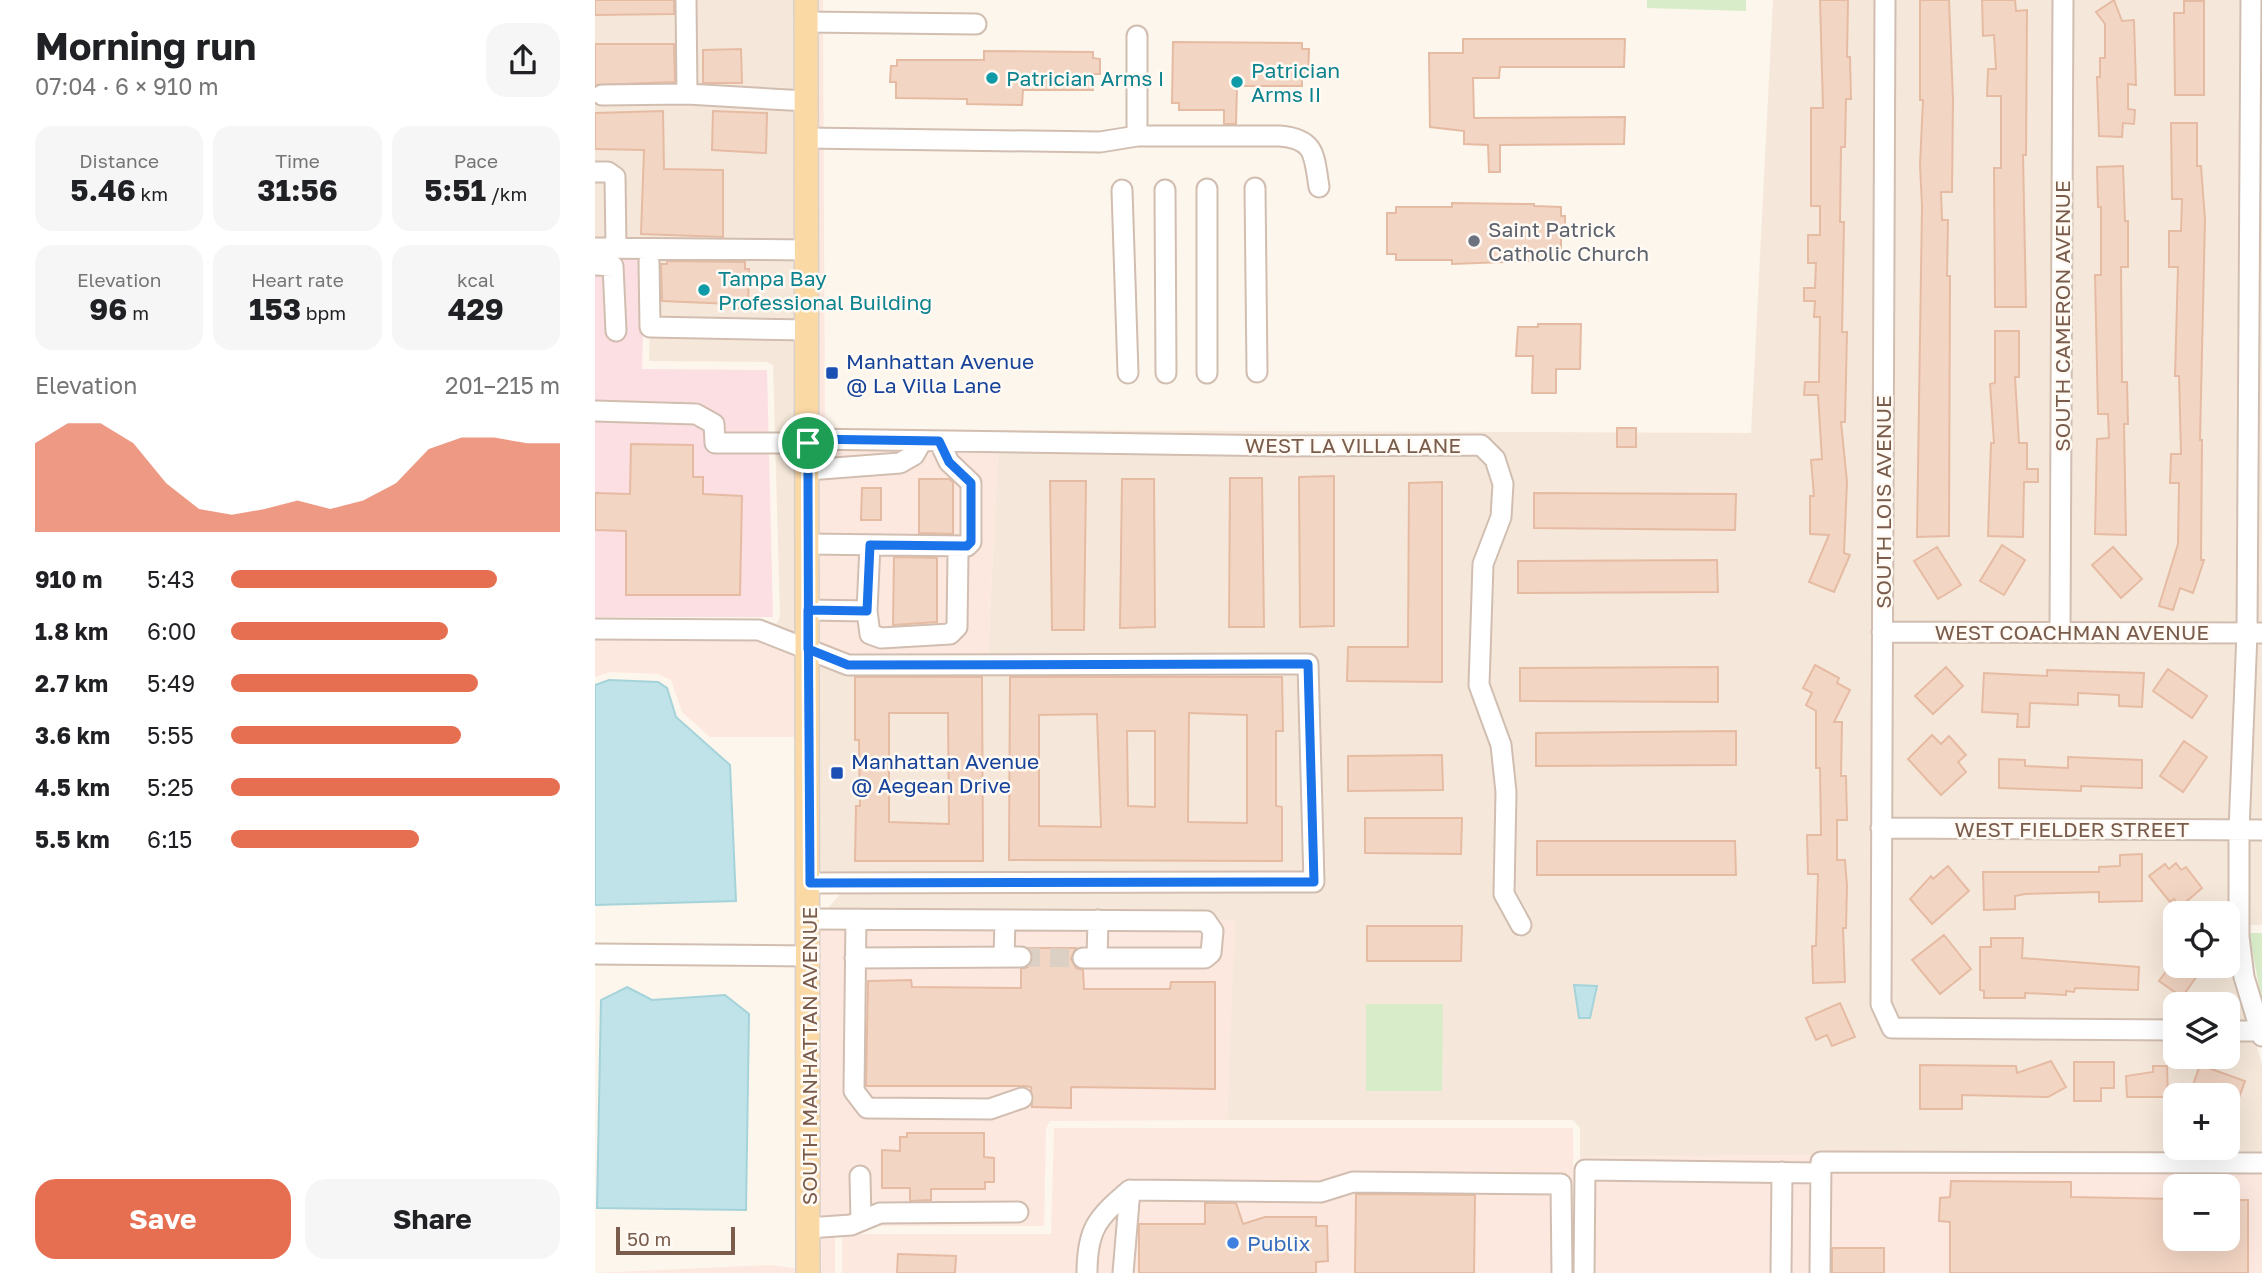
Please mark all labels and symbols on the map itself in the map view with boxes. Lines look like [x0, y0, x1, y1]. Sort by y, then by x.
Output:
place label: Patrician Arms II [1251, 57, 1340, 107]
place label: Patrician Arms I [1006, 65, 1164, 91]
marker: Patrician Arms I [984, 70, 1000, 86]
marker: Patrician Arms II [1229, 74, 1245, 90]
street label: SOUTH CAMERON AVENUE [2049, 180, 2075, 452]
place label: Saint Patrick Catholic Church [1488, 216, 1649, 266]
marker: Saint Patrick Catholic Church [1466, 233, 1482, 249]
place label: Tampa Bay Professional Building [718, 265, 932, 315]
marker: Tampa Bay Professional Building [696, 282, 712, 298]
place label: Manhattan Avenue @ La Villa Lane [846, 348, 1034, 398]
marker: Manhattan Avenue @ La Villa Lane [824, 365, 840, 381]
street label: SOUTH LOIS AVENUE [1870, 395, 1896, 609]
pin [778, 413, 838, 473]
street label: WEST LA VILLA LANE [1245, 432, 1461, 458]
street label: WEST COACHMAN AVENUE [1935, 619, 2209, 645]
place label: Manhattan Avenue @ Aegean Drive [851, 748, 1039, 798]
marker: Manhattan Avenue @ Aegean Drive [829, 765, 845, 781]
street label: WEST FIELDER STREET [1955, 816, 2189, 842]
street label: SOUTH MANHATTAN AVENUE [796, 907, 822, 1205]
scale bar [616, 1224, 735, 1256]
place label: Publix [1247, 1230, 1311, 1256]
marker: Publix [1225, 1235, 1241, 1251]

